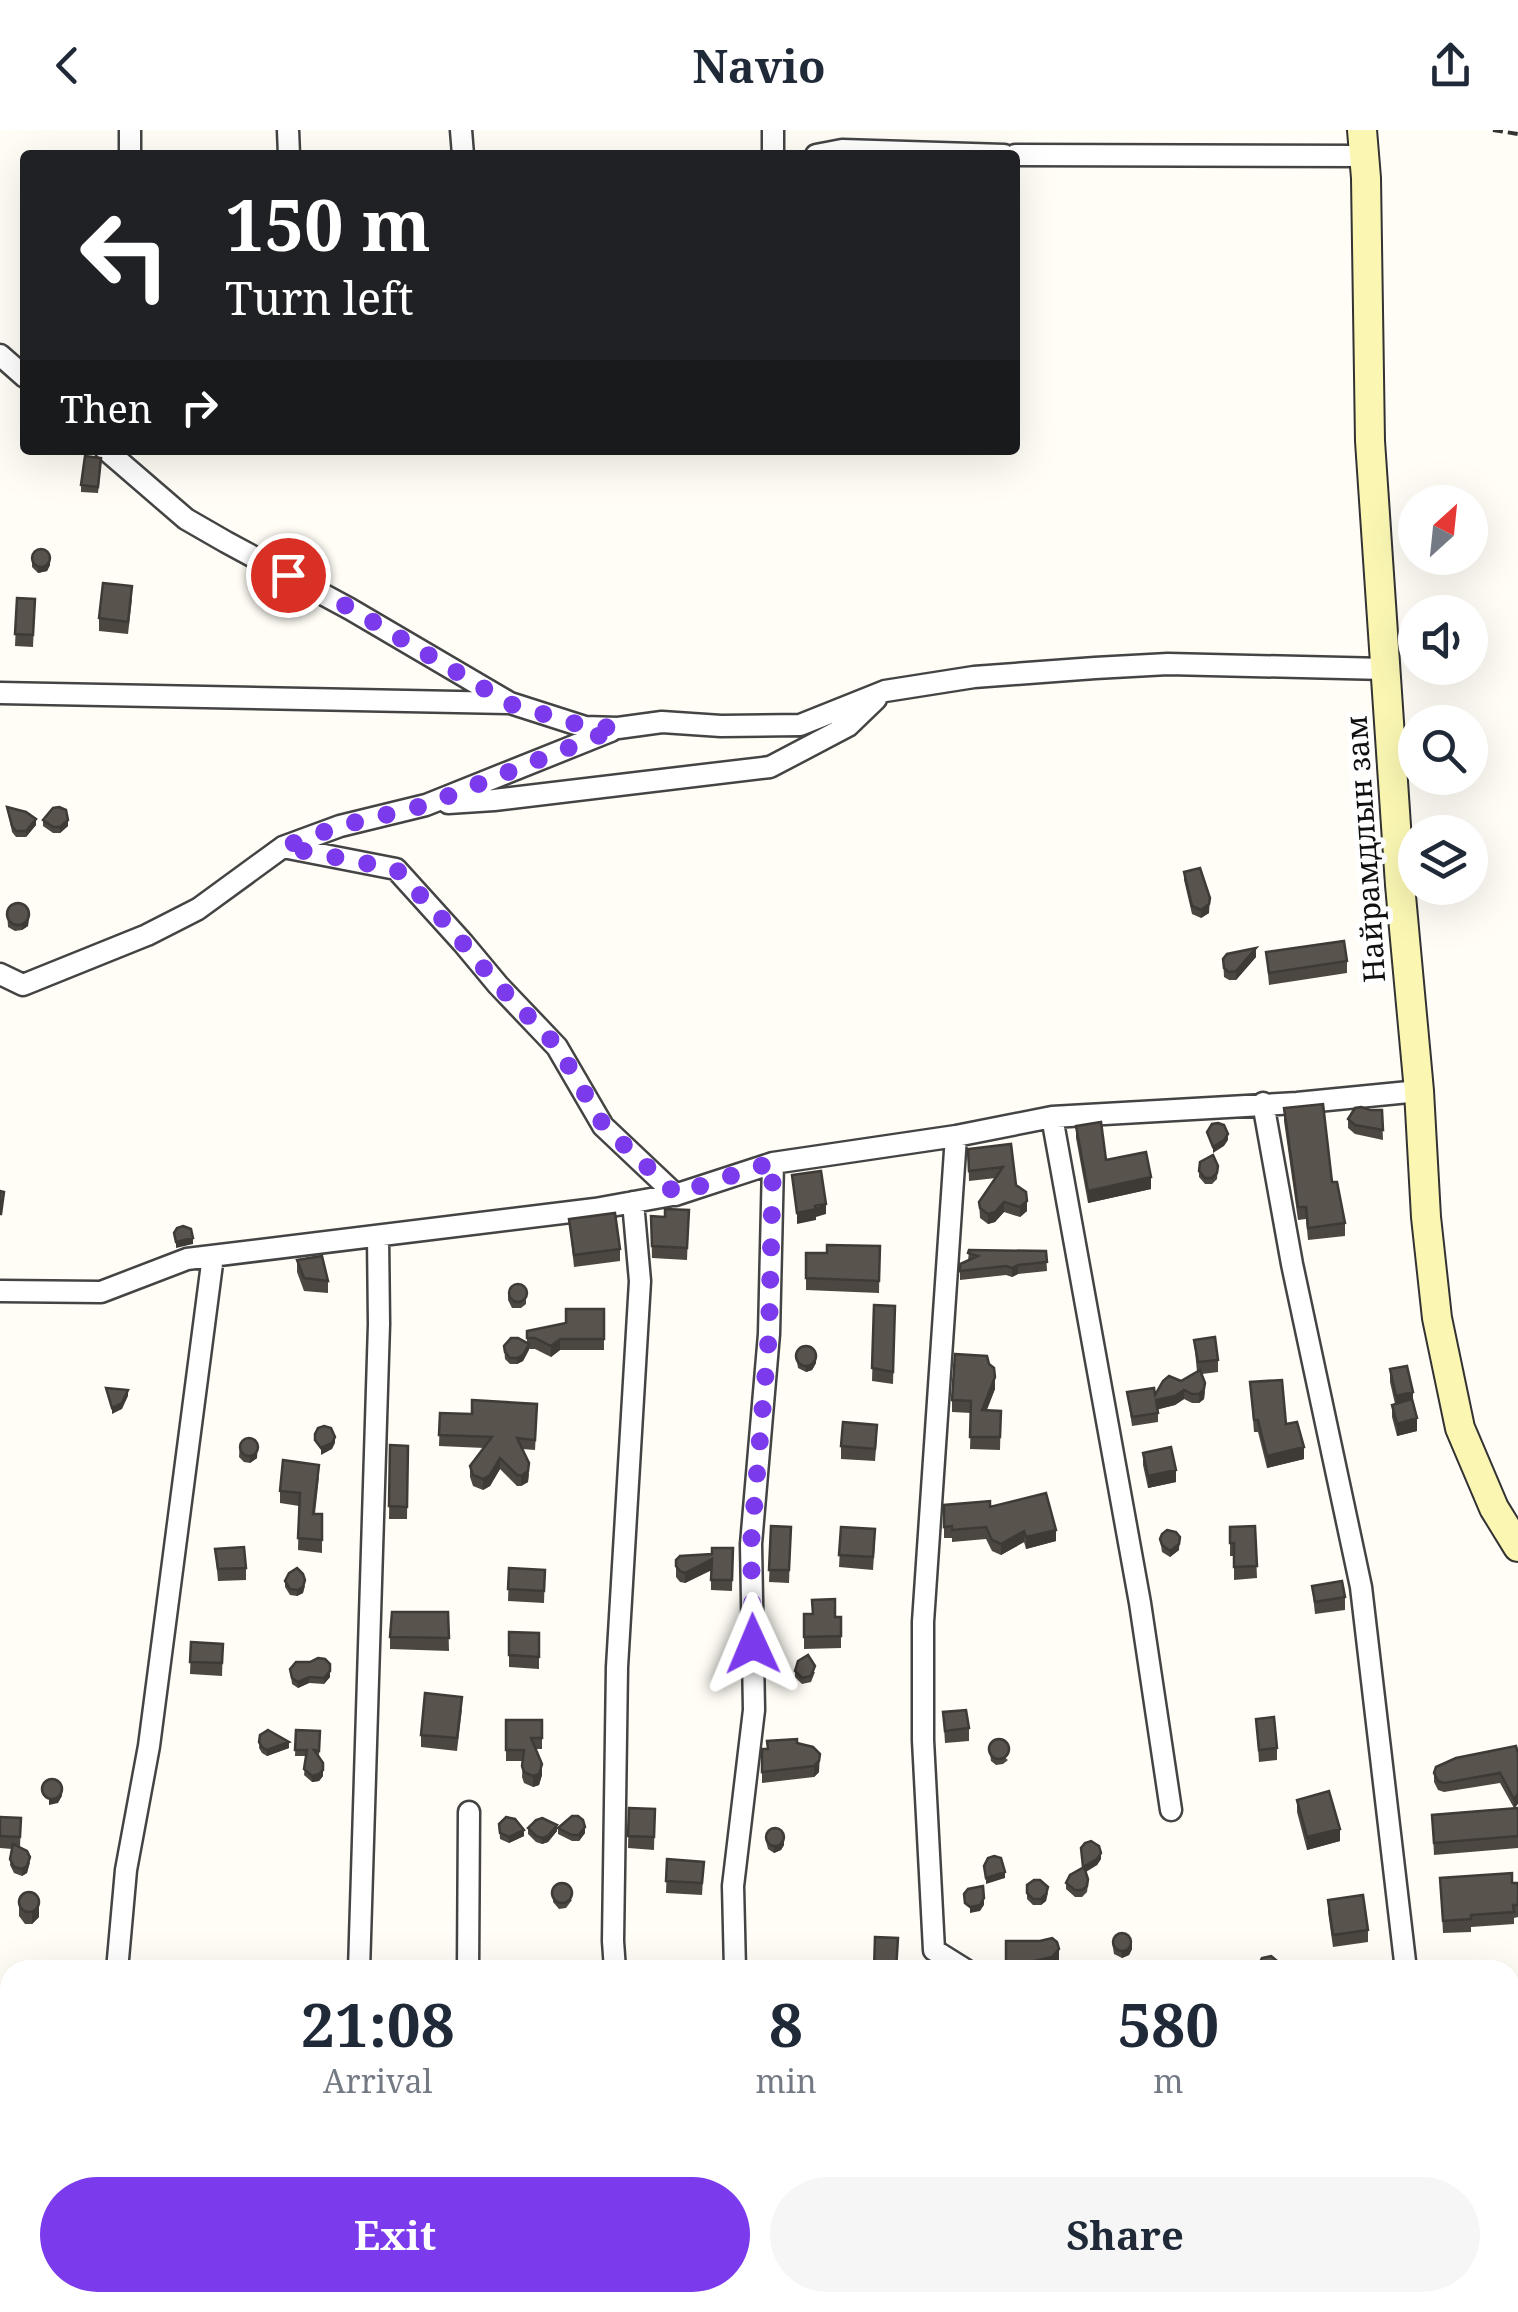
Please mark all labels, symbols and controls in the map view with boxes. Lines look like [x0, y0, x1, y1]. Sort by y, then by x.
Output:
text: Navio [692, 35, 826, 96]
icon: back [40, 38, 95, 93]
icon: share [1423, 38, 1478, 93]
text: 150 m [225, 176, 431, 272]
icon: left [60, 190, 190, 320]
text: Turn left [225, 267, 414, 328]
icon: right [172, 380, 227, 435]
text: Then [60, 382, 152, 434]
north arrow [1398, 485, 1488, 575]
map controls [1398, 485, 1488, 905]
pin [246, 533, 331, 618]
icon: arrive [261, 548, 316, 603]
button: sound [1398, 595, 1488, 685]
button: search [1398, 705, 1488, 795]
street label: Найрамдлын зам [1335, 714, 1394, 984]
button: layers [1398, 815, 1488, 905]
position arrow [701, 1592, 805, 1696]
text: 21:08 [301, 1983, 455, 2065]
text: 8 [769, 1983, 803, 2065]
text: 580 [1117, 1983, 1219, 2065]
text: Arrival [323, 2059, 432, 2102]
text: min [756, 2059, 817, 2102]
text: m [1153, 2059, 1183, 2102]
button: Exit [40, 2177, 750, 2292]
button: Share [770, 2177, 1480, 2292]

